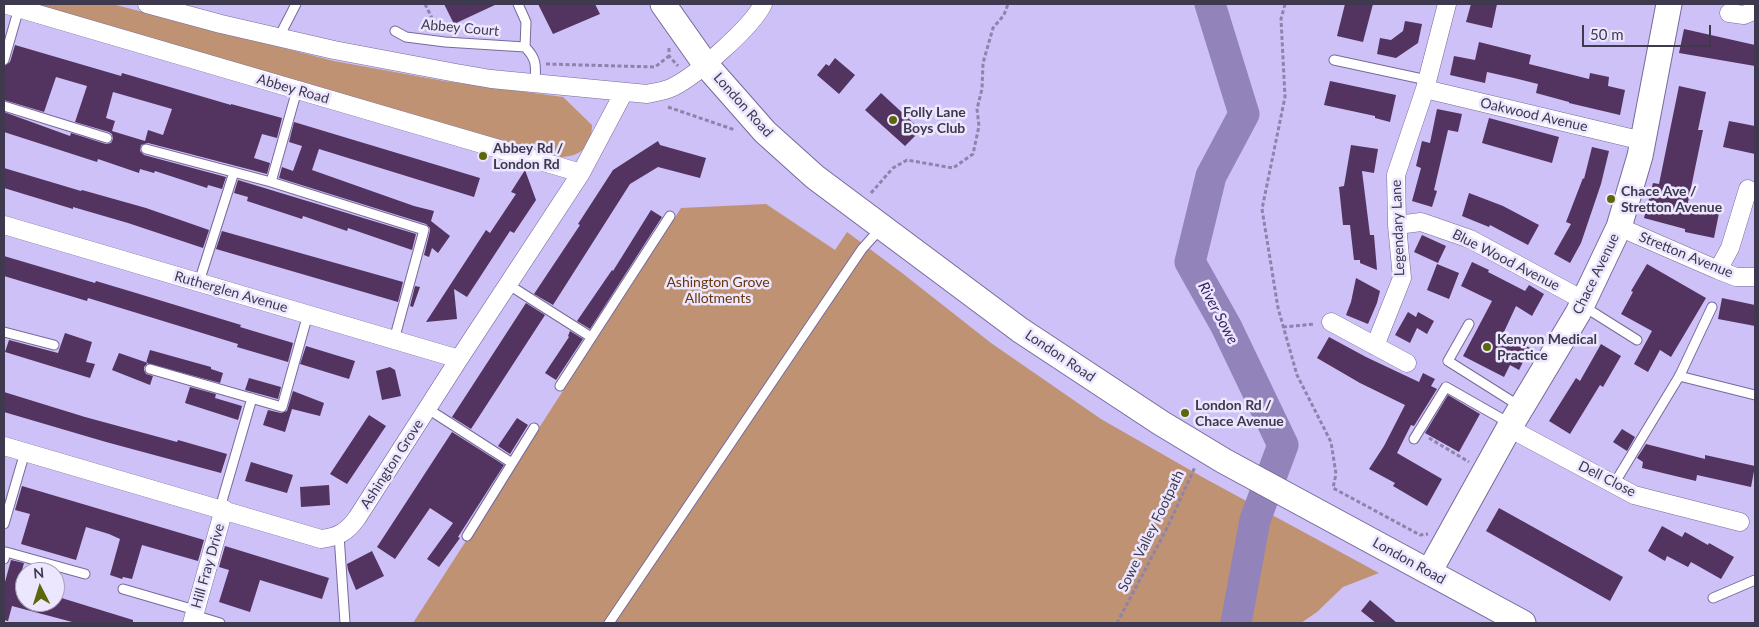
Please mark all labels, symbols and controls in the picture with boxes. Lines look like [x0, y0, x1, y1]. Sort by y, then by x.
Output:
scale bar [1584, 15, 1713, 47]
street label: Abbey Court [420, 16, 500, 40]
text: 50 m [1590, 25, 1624, 43]
street label: London Road [710, 69, 776, 141]
street label: Abbey Road [255, 71, 331, 107]
street label: Oakwood Avenue [1479, 94, 1589, 136]
place label: Folly Lane Boys Club [903, 104, 966, 136]
marker: Folly Lane Boys Club [887, 114, 899, 126]
place label: Abbey Rd / London Rd [493, 140, 563, 172]
marker: Abbey Rd / London Rd [477, 150, 489, 162]
street label: Legendary Lane [1388, 179, 1408, 277]
place label: Chace Ave / Stretton Avenue [1621, 183, 1722, 216]
marker: Chace Ave / Stretton Avenue [1605, 193, 1617, 205]
street label: Blue Wood Avenue [1449, 226, 1563, 294]
street label: Stretton Avenue [1637, 229, 1735, 281]
street label: Chace Avenue [1569, 231, 1623, 317]
street label: Rutherglen Avenue [172, 268, 290, 316]
park label: Ashington Grove Allotments [666, 274, 770, 306]
water label: River Sowe [1194, 279, 1242, 347]
street label: London Road [1022, 326, 1098, 386]
place label: Kenyon Medical Practice [1497, 331, 1597, 364]
marker: Kenyon Medical Practice [1481, 341, 1493, 353]
place label: London Rd / Chace Avenue [1195, 397, 1284, 430]
marker: London Rd / Chace Avenue [1179, 407, 1191, 419]
street label: Ashington Grove [357, 416, 427, 512]
street label: Dell Close [1575, 457, 1639, 501]
street label: Sowe Valley Footpath [1114, 468, 1188, 594]
street label: Hill Fray Drive [188, 522, 228, 610]
street label: London Road [1370, 534, 1448, 588]
north arrow [15, 562, 65, 612]
text: N [33, 564, 45, 581]

